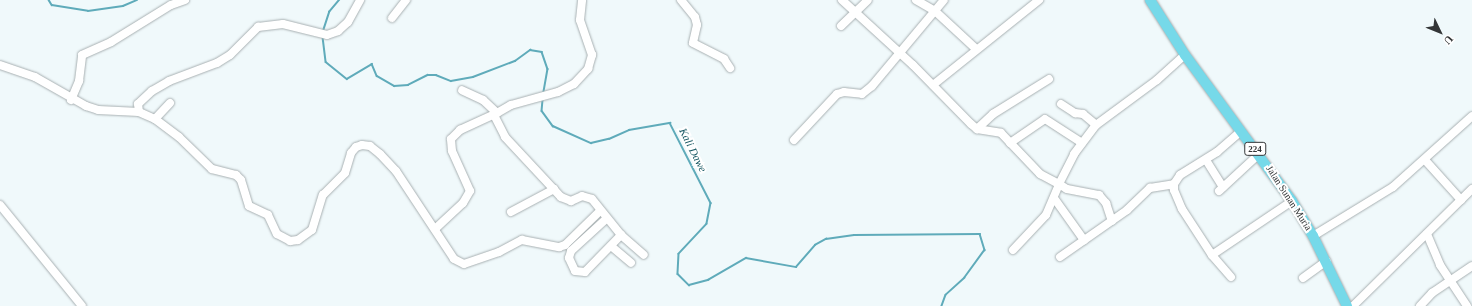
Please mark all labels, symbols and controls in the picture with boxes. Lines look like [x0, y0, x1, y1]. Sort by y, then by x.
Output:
north arrow [1420, 12, 1460, 52]
text: U [1442, 33, 1456, 47]
water label: Kali Dawe [676, 126, 710, 174]
road number: 224 [1244, 142, 1266, 156]
street label: Jalan Sunan Muria [1264, 163, 1314, 233]

